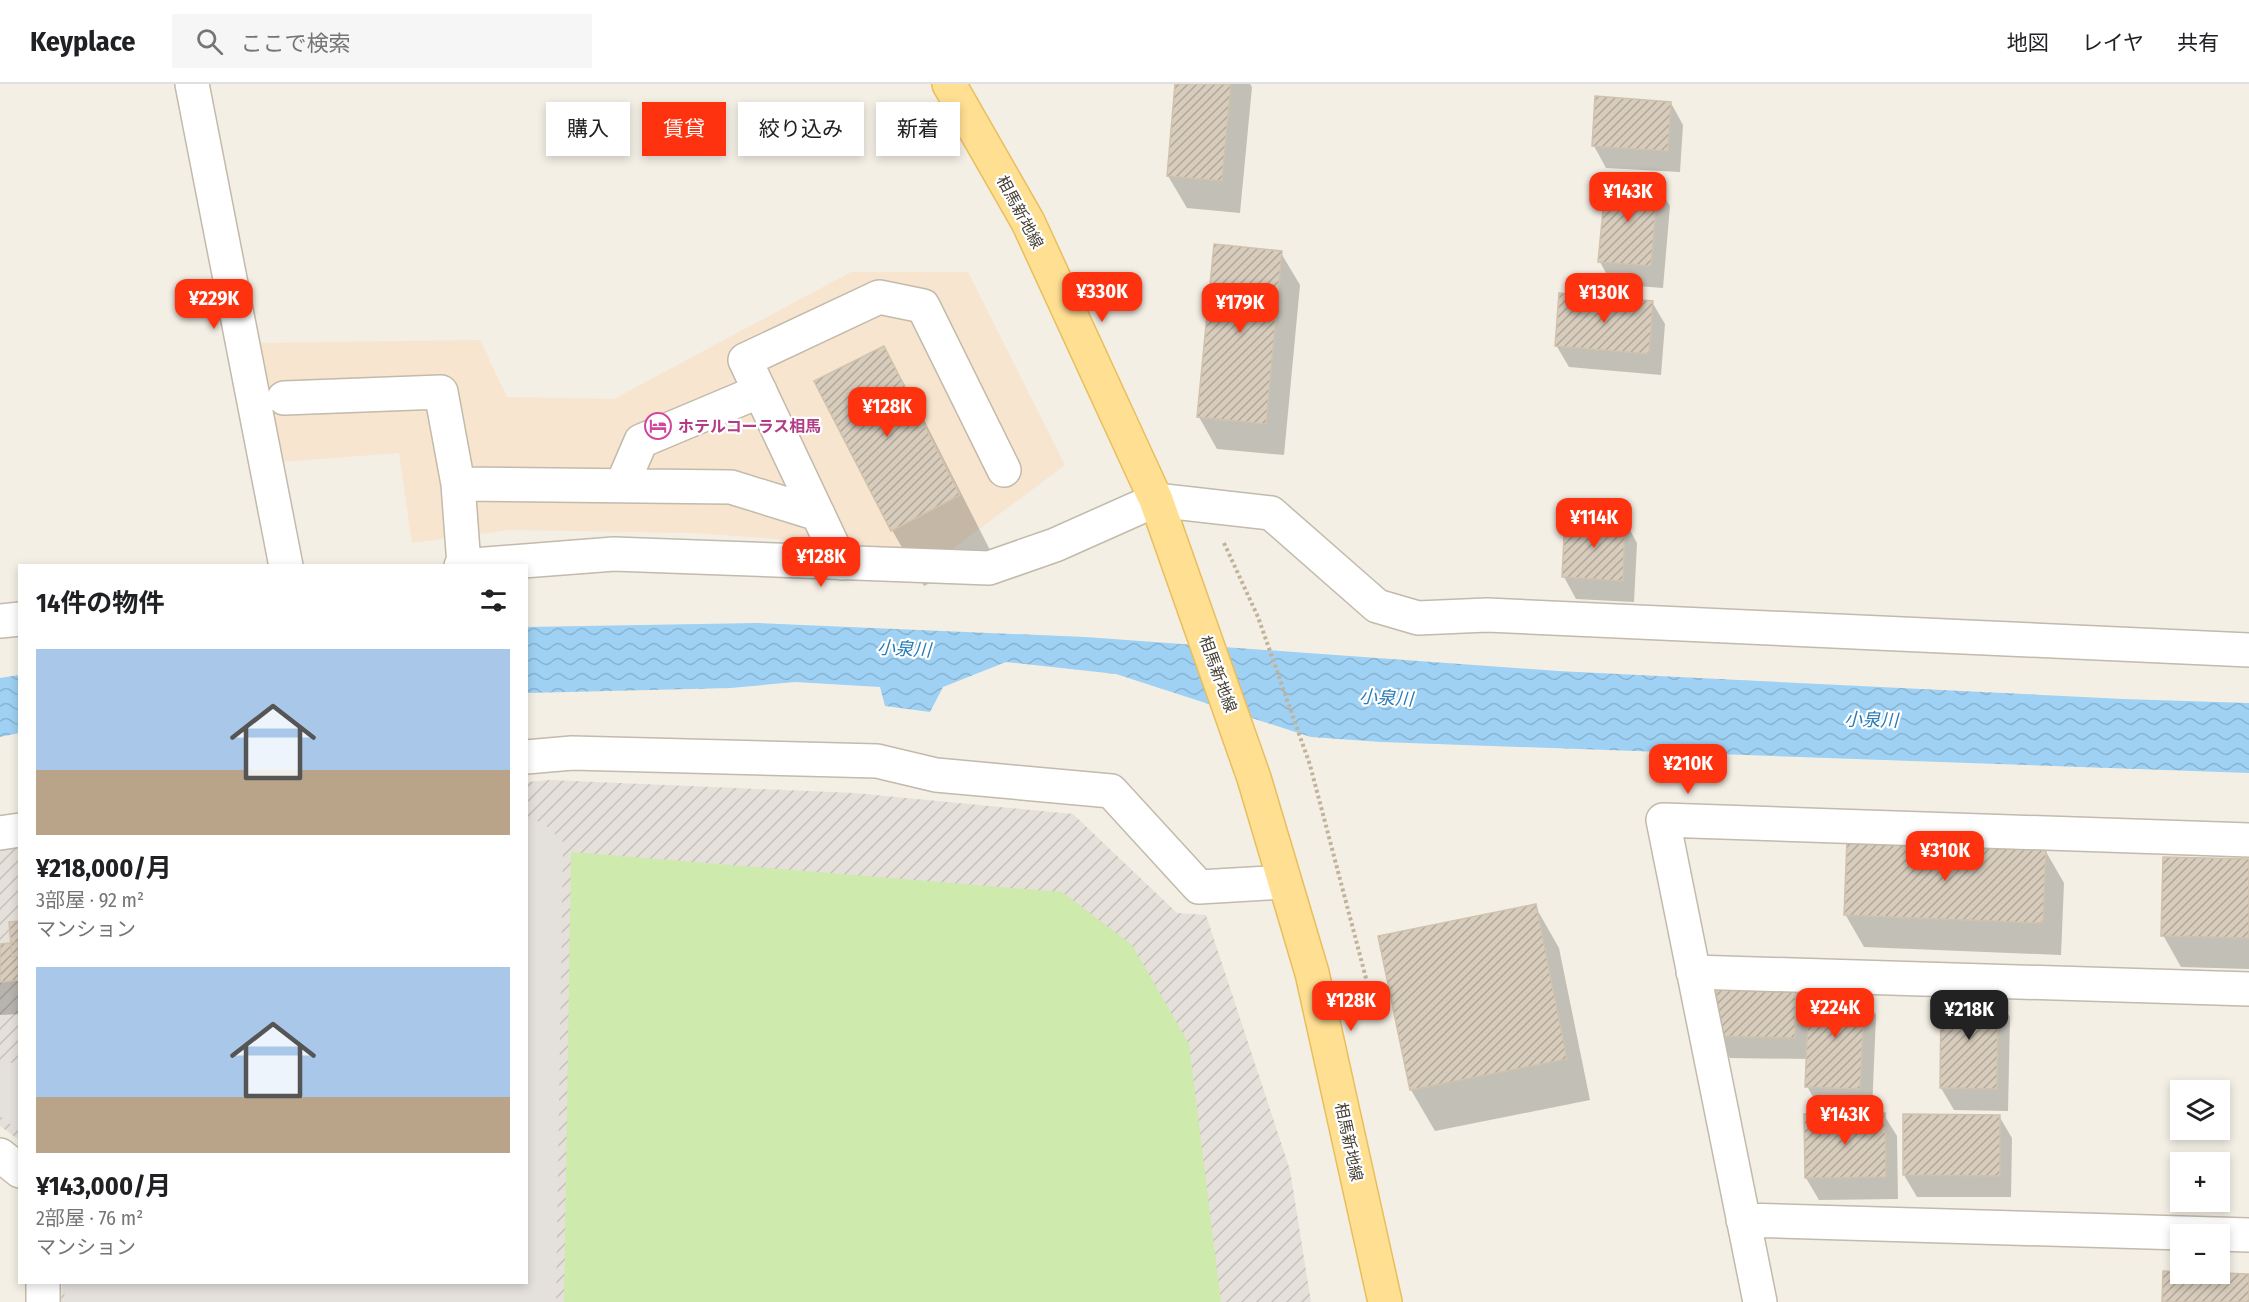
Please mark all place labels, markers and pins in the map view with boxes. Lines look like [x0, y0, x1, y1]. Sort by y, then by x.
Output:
pin: ¥143K [1586, 172, 1670, 223]
pin: ¥330K [1060, 272, 1144, 323]
pin: ¥130K [1562, 273, 1646, 324]
pin: ¥229K [172, 279, 256, 330]
pin: ¥179K [1198, 283, 1282, 334]
pin: ¥128K [845, 387, 929, 438]
hotel icon: ホテルコーラス相馬 [643, 411, 673, 441]
place label: ホテルコーラス相馬 [678, 417, 821, 436]
pin: ¥114K [1552, 498, 1636, 549]
pin: ¥128K [779, 537, 863, 588]
pin: ¥210K [1646, 744, 1730, 795]
pin: ¥310K [1903, 831, 1987, 882]
pin: ¥128K [1309, 981, 1393, 1032]
pin: ¥224K [1793, 988, 1877, 1039]
pin: ¥218K [1927, 990, 2011, 1041]
pin: ¥143K [1803, 1095, 1887, 1146]

